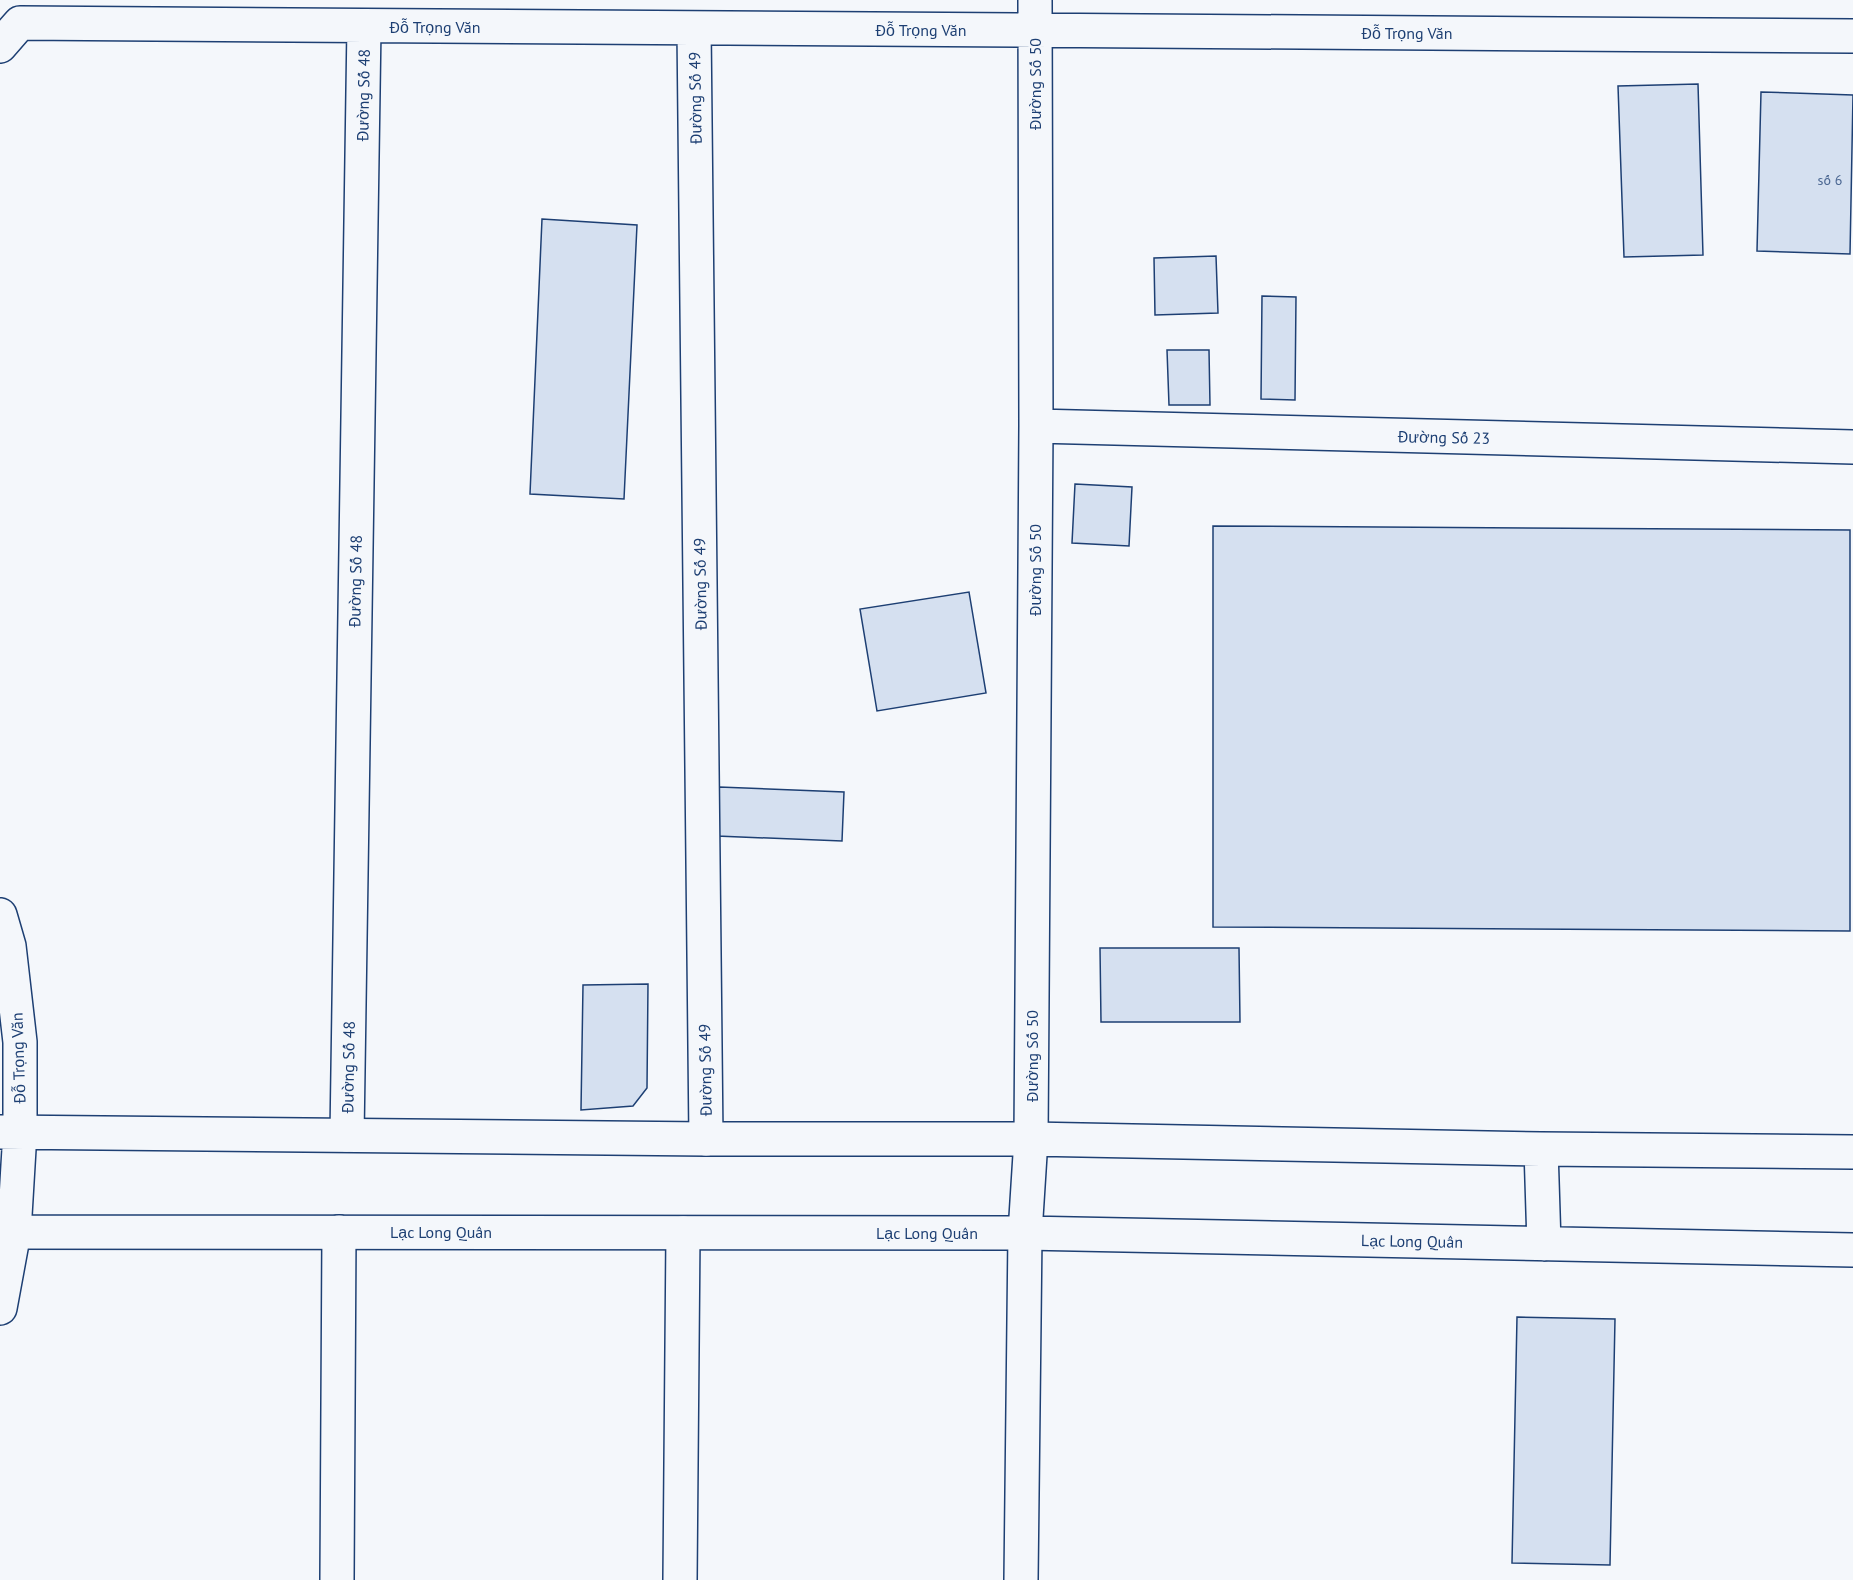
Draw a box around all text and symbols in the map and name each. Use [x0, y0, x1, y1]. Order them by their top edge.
street label: Đỗ Trọng Văn [389, 17, 480, 37]
street label: Đỗ Trọng Văn [875, 20, 966, 40]
street label: Đỗ Trọng Văn [1361, 23, 1452, 43]
street label: Đường Số 50 [1025, 38, 1045, 131]
street label: Đường Số 48 [352, 49, 374, 142]
street label: Đường Số 49 [684, 52, 706, 145]
house number: số 6 [1818, 171, 1842, 189]
street label: Đường Số 23 [1397, 426, 1490, 448]
street label: Đường Số 50 [1025, 524, 1045, 617]
street label: Đường Số 48 [344, 535, 366, 628]
street label: Đường Số 49 [689, 538, 711, 631]
street label: Đường Số 50 [1022, 1010, 1042, 1103]
street label: Đỗ Trọng Văn [6, 1012, 30, 1105]
street label: Đường Số 48 [337, 1021, 359, 1114]
street label: Đường Số 49 [694, 1024, 716, 1117]
street label: Lạc Long Quân [390, 1222, 492, 1242]
street label: Lạc Long Quân [876, 1223, 978, 1243]
street label: Lạc Long Quân [1361, 1230, 1463, 1252]

